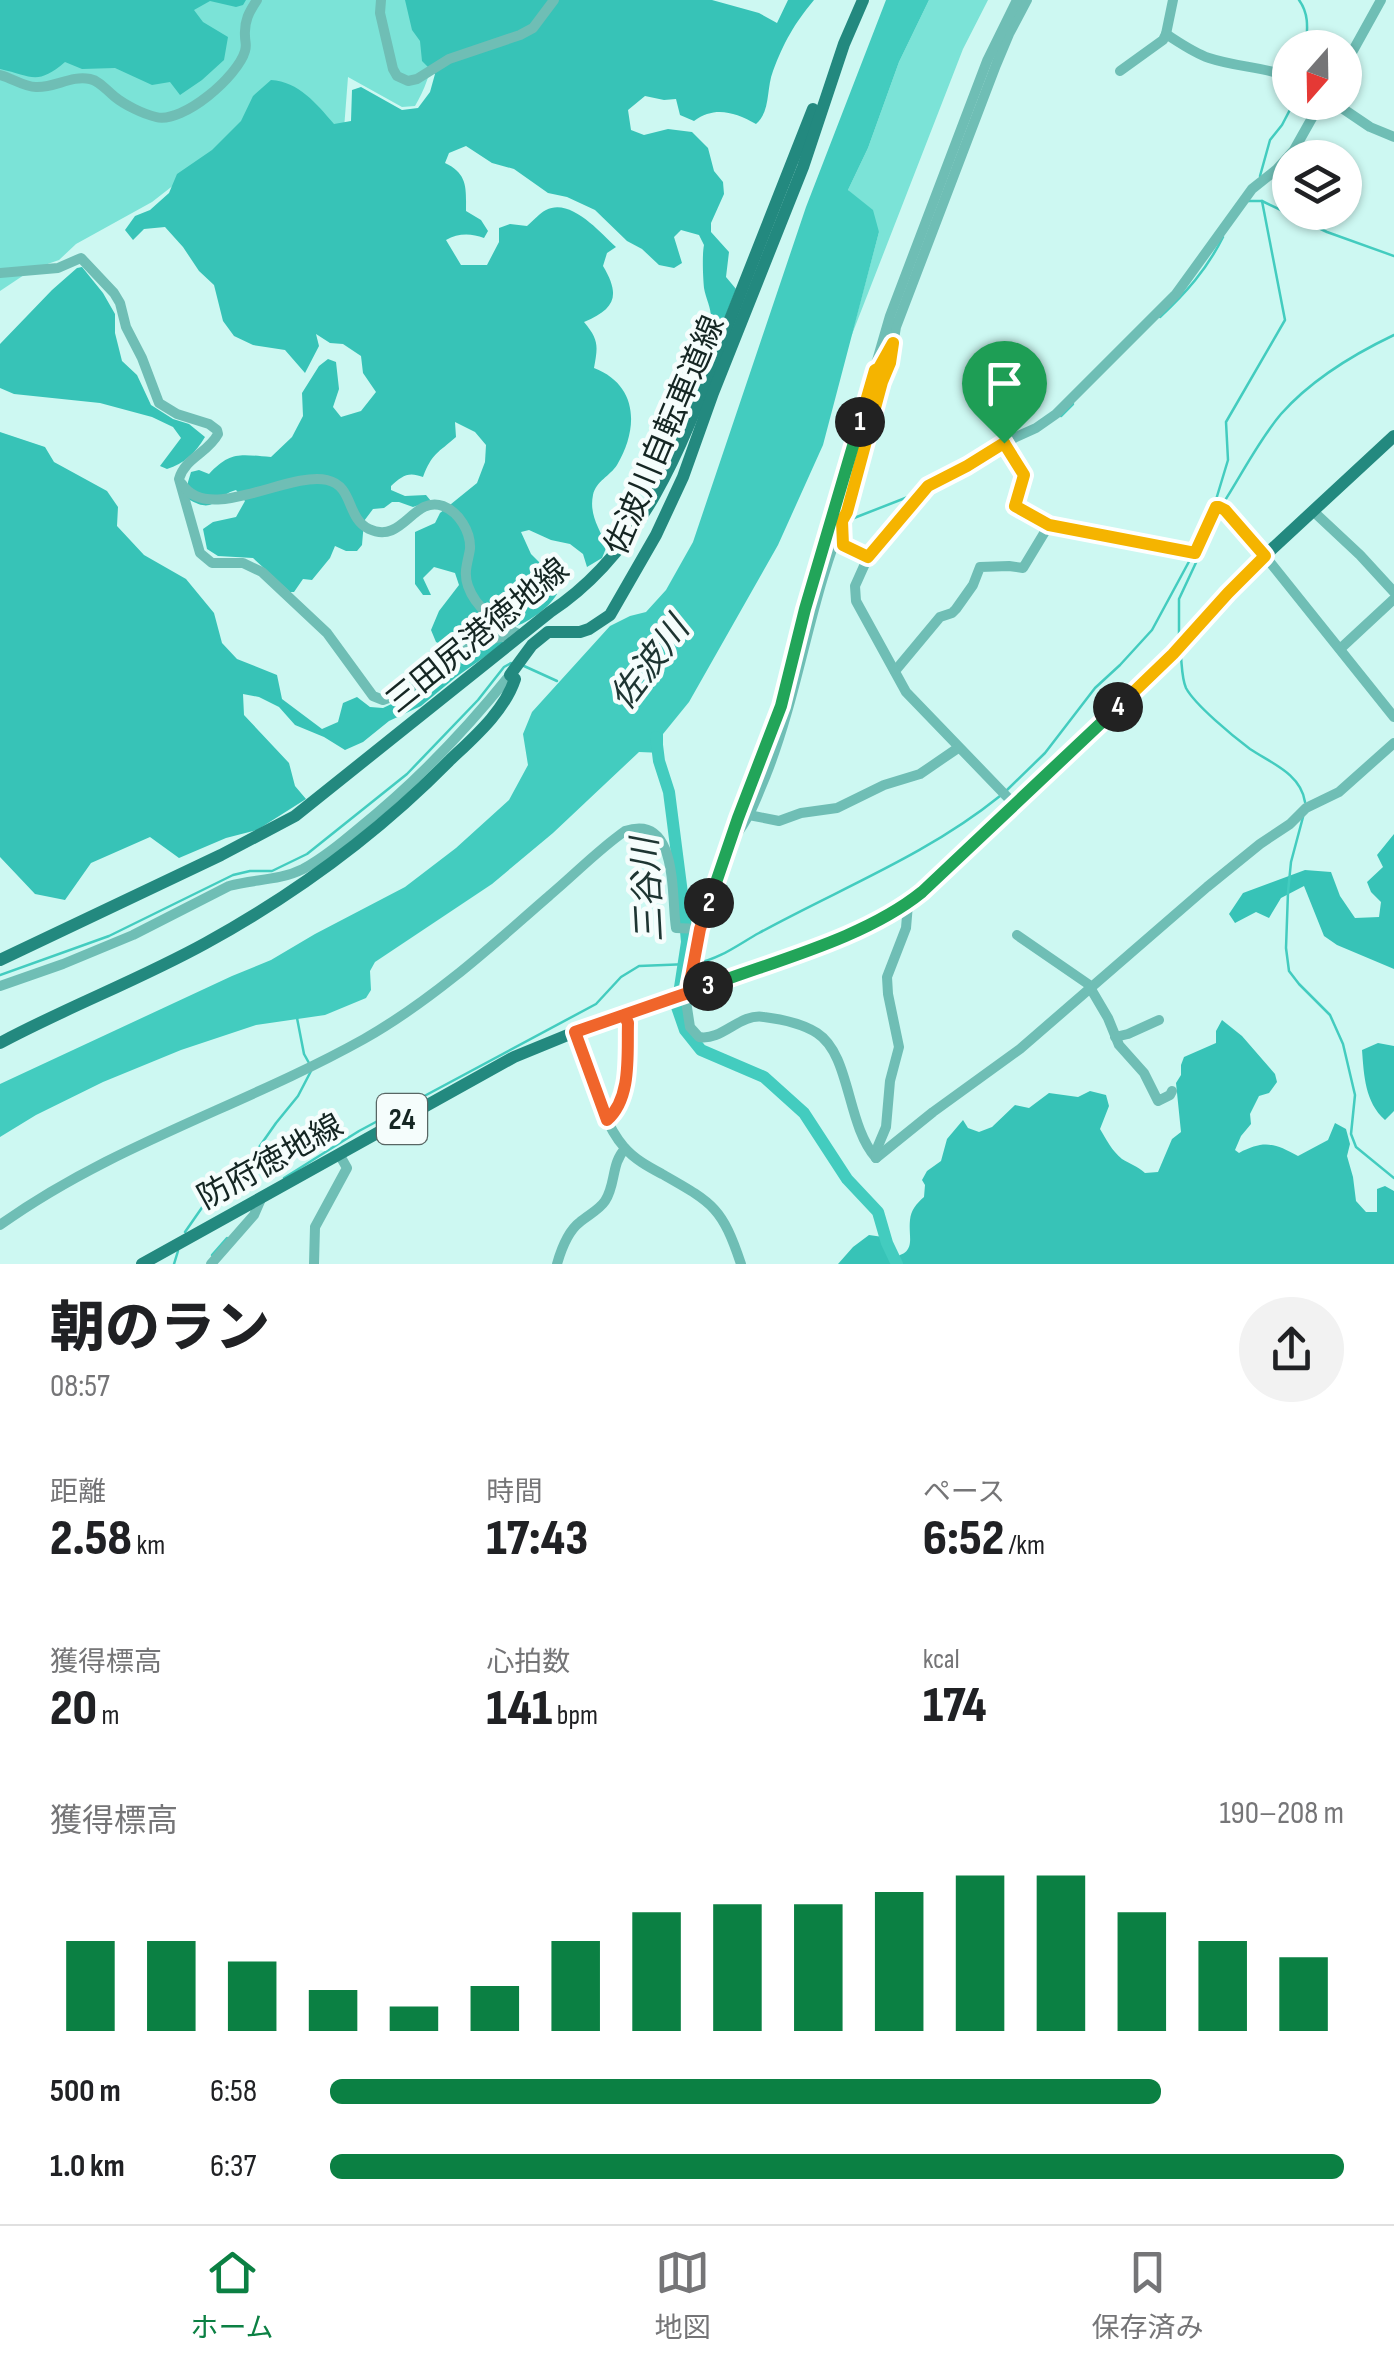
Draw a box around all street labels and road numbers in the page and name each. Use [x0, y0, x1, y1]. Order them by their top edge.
street label: 佐波川自転車道線 [597, 310, 733, 561]
street label: 三田尻港徳地線 [379, 551, 577, 722]
road number: 24 [377, 1094, 427, 1144]
street label: 防府徳地線 [191, 1106, 350, 1218]

